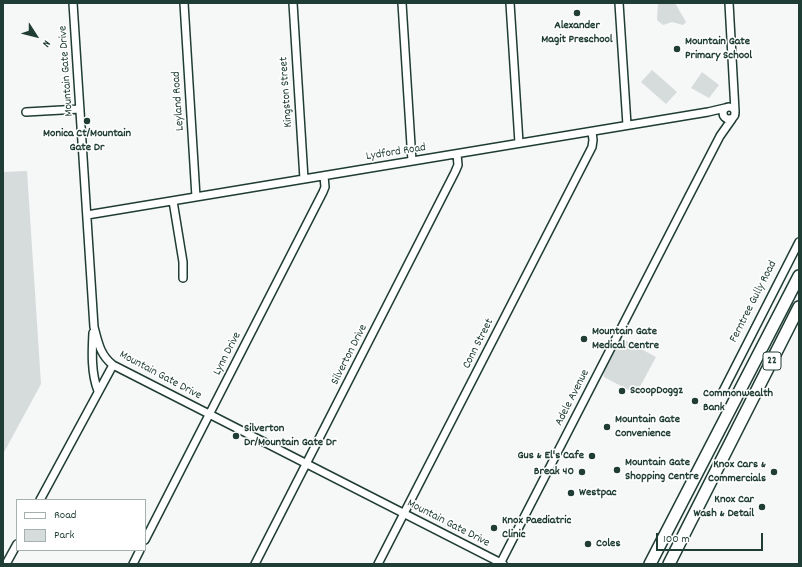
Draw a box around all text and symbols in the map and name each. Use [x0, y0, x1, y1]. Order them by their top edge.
marker: Alexander Magit Preschool [572, 8, 582, 18]
north arrow [16, 16, 56, 56]
place label: Alexander Magit Preschool [541, 19, 613, 47]
street label: Mountain Gate Drive [57, 25, 77, 117]
place label: Mountain Gate Primary School [685, 35, 752, 63]
text: N [38, 36, 54, 50]
marker: Mountain Gate Primary School [672, 44, 682, 54]
street label: Kingston Street [277, 56, 297, 128]
street label: Leyland Road [170, 71, 188, 131]
marker: Monica Ct/Mountain Gate Dr [82, 116, 92, 126]
place label: Monica Ct/Mountain Gate Dr [43, 127, 131, 155]
street label: Lydford Road [365, 141, 427, 165]
street label: Ferntree Gully Road [727, 259, 781, 345]
street label: Conn Street [460, 317, 498, 371]
street label: Silverton Drive [329, 322, 371, 388]
place label: Mountain Gate Medical Centre [592, 325, 659, 353]
street label: Lynn Drive [211, 330, 245, 378]
marker: Mountain Gate Medical Centre [579, 334, 589, 344]
street label: Mountain Gate Drive [116, 348, 204, 404]
road number: 22 [763, 352, 781, 370]
street label: Adele Avenue [553, 367, 593, 429]
place label: ScoopDoggz [630, 384, 683, 398]
marker: ScoopDoggz [617, 386, 627, 396]
place label: Commonwealth Bank [703, 387, 773, 415]
marker: Commonwealth Bank [690, 396, 700, 406]
place label: Mountain Gate Convenience [615, 413, 680, 441]
place label: Silverton Dr/Mountain Gate Dr [244, 422, 336, 450]
marker: Mountain Gate Convenience [602, 422, 612, 432]
marker: Silverton Dr/Mountain Gate Dr [231, 431, 241, 441]
place label: Gus & El's Cafe [517, 449, 584, 463]
marker: Gus & El's Cafe [587, 451, 597, 461]
place label: Mountain Gate Shopping Centre [625, 456, 699, 484]
place label: Knox Cars & Commercials [708, 458, 766, 486]
place label: Break 40 [534, 465, 574, 479]
marker: Mountain Gate Shopping Centre [612, 465, 622, 475]
marker: Break 40 [577, 467, 587, 477]
marker: Knox Cars & Commercials [769, 467, 779, 477]
place label: Westpac [579, 486, 617, 500]
marker: Westpac [566, 488, 576, 498]
place label: Knox Car Wash & Detail [694, 493, 754, 521]
street label: Mountain Gate Drive [404, 497, 492, 551]
legend [16, 499, 146, 551]
marker: Knox Car Wash & Detail [757, 502, 767, 512]
text: Road [54, 507, 76, 524]
place label: Knox Paediatric Clinic [502, 514, 571, 542]
marker: Knox Paediatric Clinic [489, 523, 499, 533]
scale bar [658, 525, 765, 551]
text: Park [54, 527, 74, 544]
text: 100 m [663, 531, 690, 548]
place label: Coles [596, 537, 620, 551]
marker: Coles [583, 539, 593, 549]

